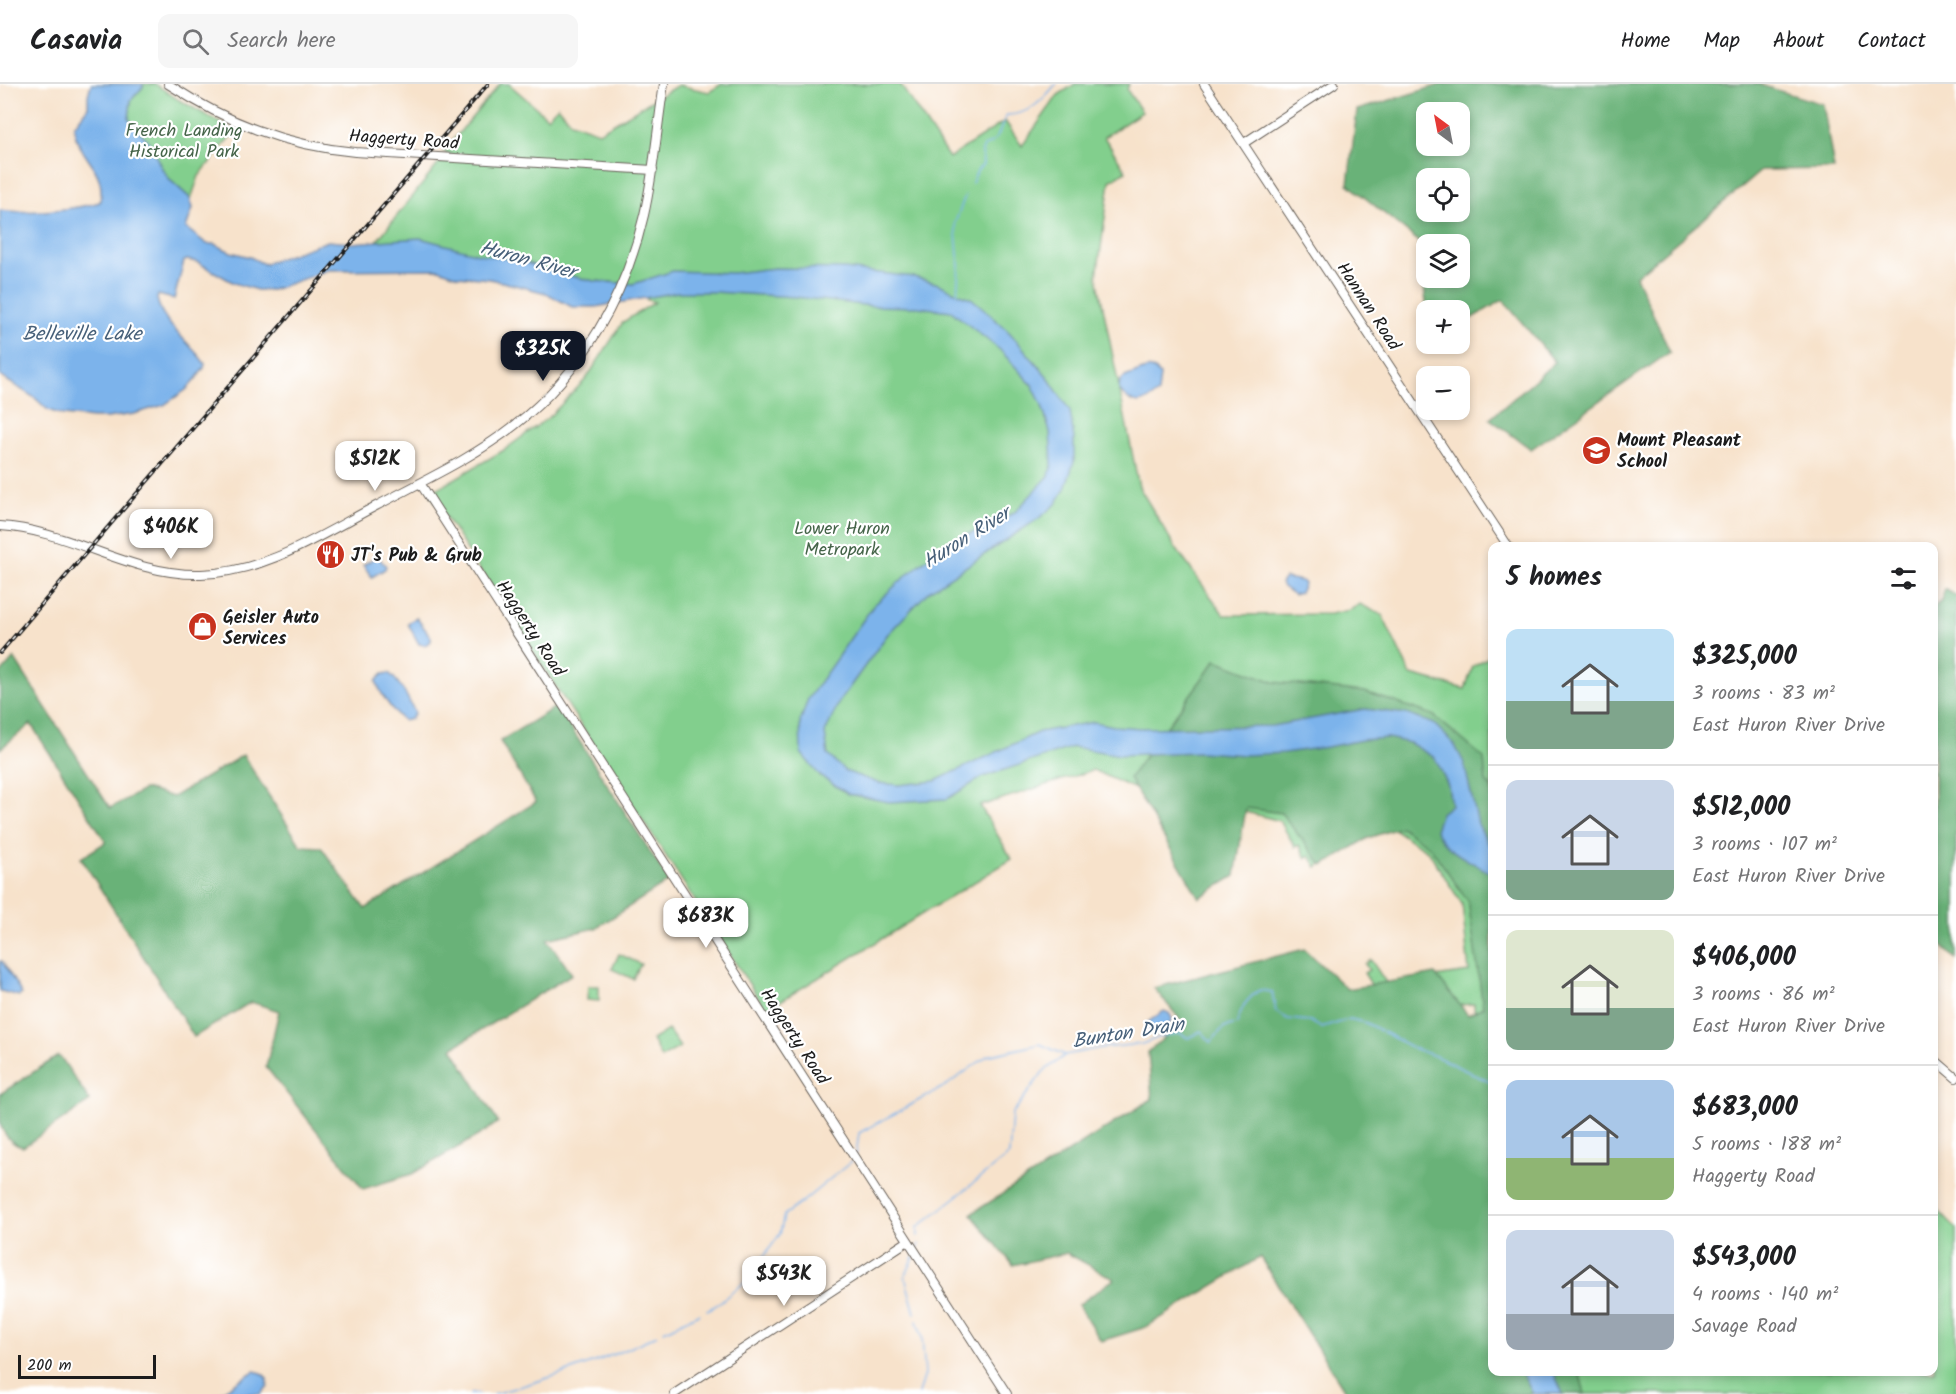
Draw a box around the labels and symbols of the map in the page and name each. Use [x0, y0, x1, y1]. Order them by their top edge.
north arrow [1416, 102, 1470, 156]
park label: French Landing Historical Park [125, 117, 243, 167]
street label: Haggerty Road [348, 122, 461, 159]
water label: Huron River [476, 233, 583, 290]
street label: Hannan Road [1328, 257, 1408, 358]
water label: Belleville Lake [22, 319, 144, 351]
pin: $325K [501, 331, 585, 382]
place label: Mount Pleasant School [1617, 427, 1742, 477]
school or university icon: Mount Pleasant School [1580, 434, 1612, 466]
pin: $512K [333, 441, 417, 492]
water label: Huron River [917, 497, 1021, 578]
pin: $406K [129, 509, 213, 560]
park label: Lower Huron Metropark [794, 515, 890, 565]
restaurant icon: JT's Pub & Grub [314, 539, 346, 571]
place label: JT's Pub & Grub [351, 542, 482, 571]
street label: Haggerty Road [488, 575, 573, 684]
place label: Geisler Auto Services [223, 604, 319, 654]
shop icon: Geisler Auto Services [186, 611, 218, 643]
pin: $683K [664, 898, 748, 949]
street label: Haggerty Road [752, 983, 837, 1092]
water label: Bunton Drain [1070, 1009, 1188, 1059]
pin: $543K [742, 1256, 826, 1307]
scale bar [18, 1352, 156, 1380]

